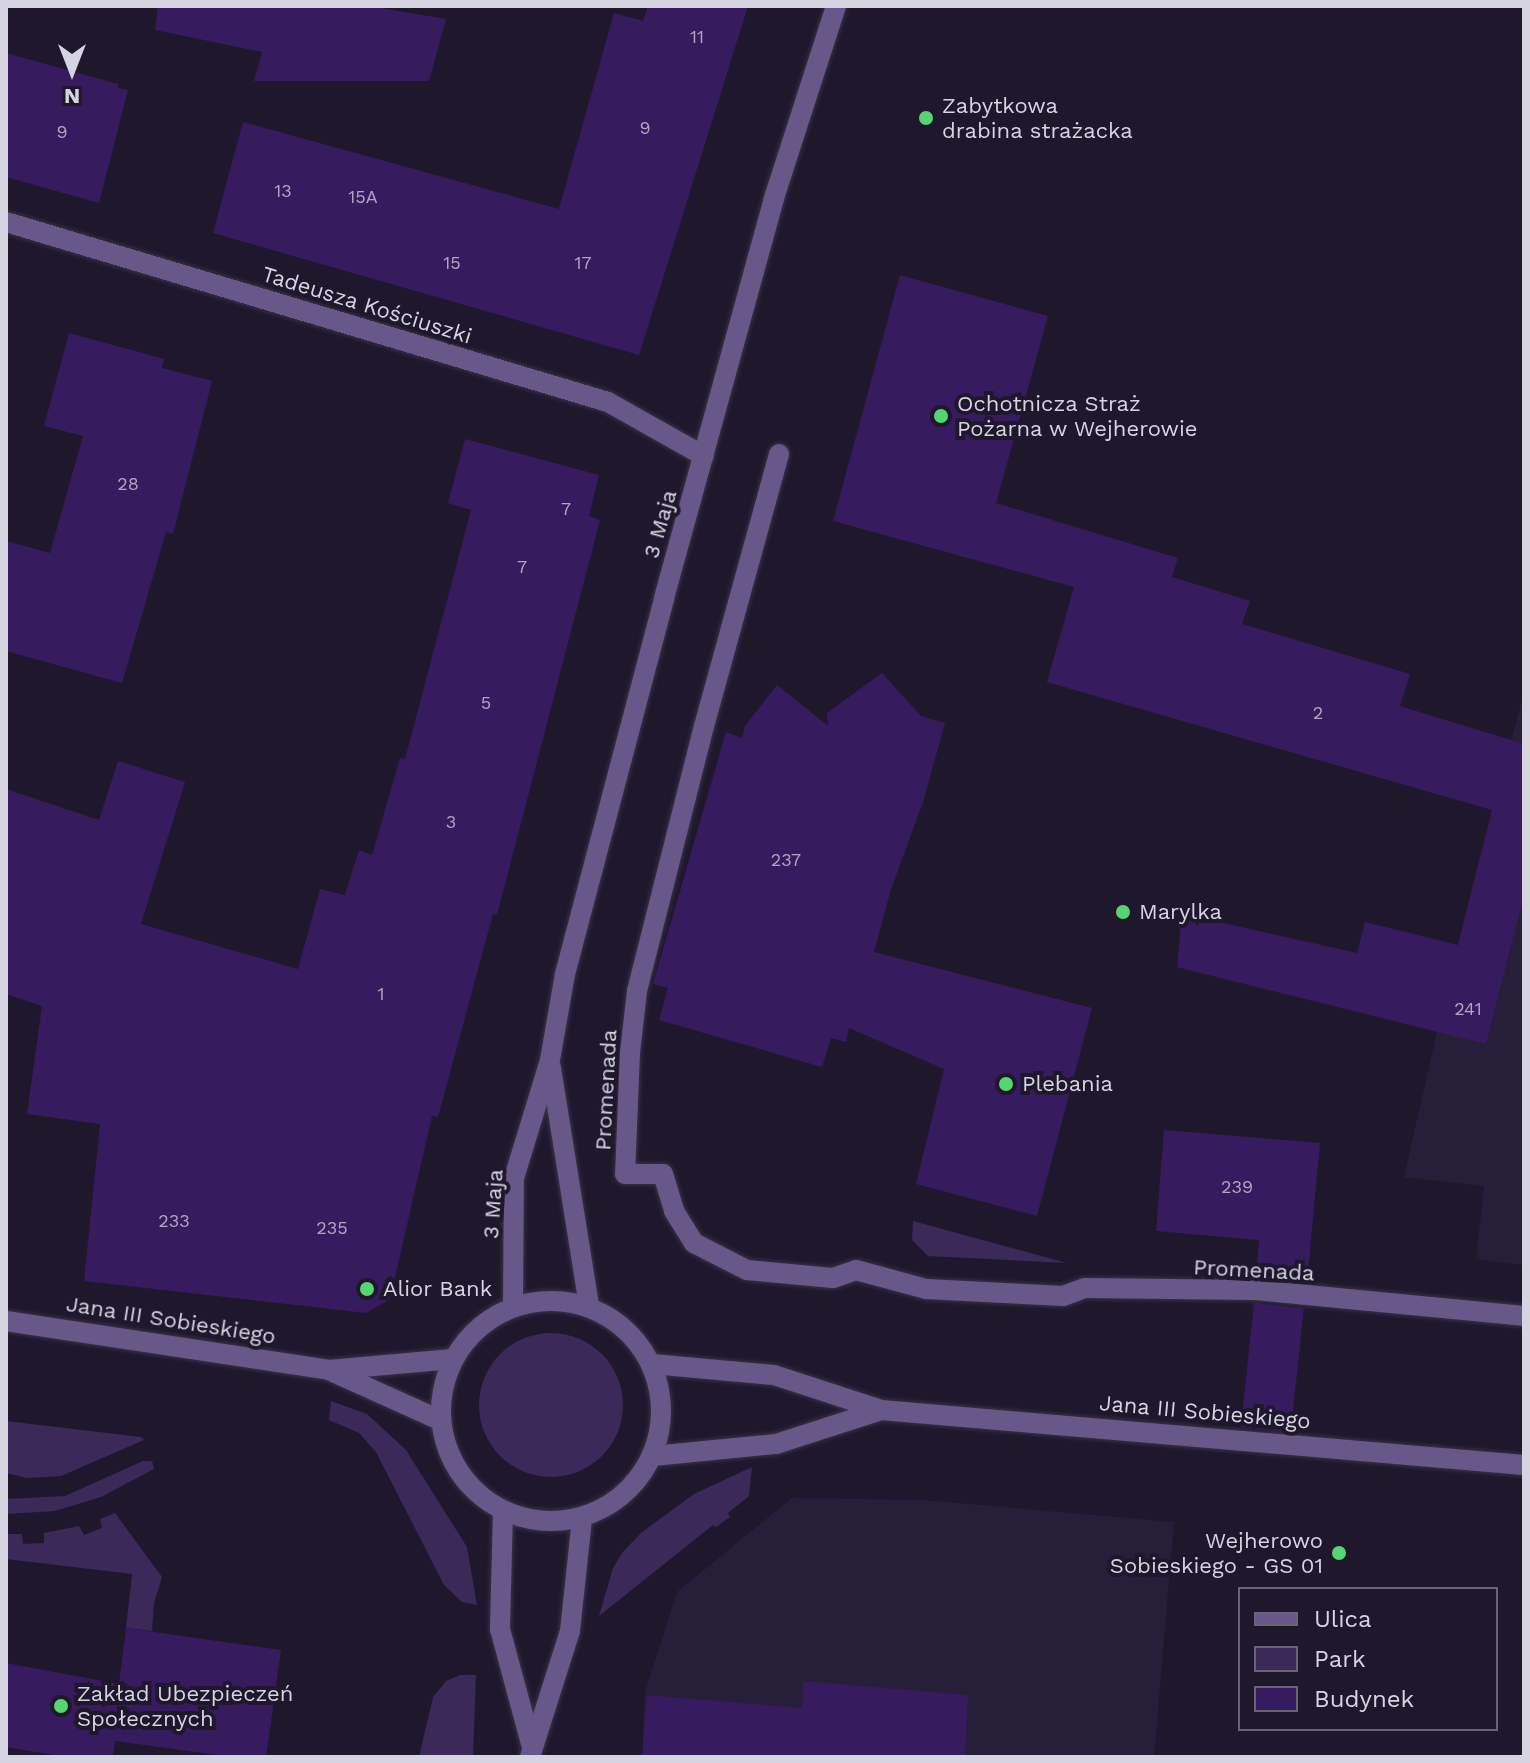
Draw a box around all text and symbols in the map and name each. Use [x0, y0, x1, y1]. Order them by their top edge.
house number: 11 [690, 26, 704, 48]
north arrow [32, 32, 112, 112]
text: N [64, 84, 80, 109]
place label: Zabytkowa drabina strażacka [942, 92, 1133, 144]
marker: Zabytkowa drabina strażacka [917, 109, 935, 127]
house number: 9 [639, 117, 651, 139]
house number: 9 [56, 121, 68, 143]
house number: 13 [274, 180, 292, 202]
house number: 15A [348, 186, 378, 208]
house number: 15 [443, 252, 461, 274]
house number: 17 [574, 252, 592, 274]
street label: Tadeusza Kościuszki [259, 260, 475, 350]
place label: Ochotnicza Straż Pożarna w Wejherowie [957, 390, 1200, 442]
marker: Ochotnicza Straż Pożarna w Wejherowie [932, 407, 950, 425]
house number: 28 [117, 473, 139, 495]
street label: 3 Maja [638, 487, 682, 561]
house number: 7 [561, 498, 571, 520]
house number: 7 [517, 556, 527, 578]
house number: 5 [481, 692, 491, 714]
house number: 2 [1313, 702, 1323, 724]
house number: 3 [446, 811, 456, 833]
house number: 237 [771, 849, 801, 871]
place label: Marylka [1139, 899, 1222, 925]
marker: Marylka [1114, 903, 1132, 921]
house number: 1 [377, 983, 385, 1005]
house number: 241 [1454, 998, 1482, 1020]
street label: Promenada [590, 1029, 622, 1151]
place label: Plebania [1022, 1071, 1113, 1097]
marker: Plebania [997, 1075, 1015, 1093]
street label: 3 Maja [477, 1168, 509, 1240]
house number: 239 [1221, 1176, 1253, 1198]
house number: 233 [158, 1210, 190, 1232]
house number: 235 [316, 1217, 348, 1239]
street label: Promenada [1193, 1254, 1315, 1286]
place label: Alior Bank [383, 1276, 493, 1302]
marker: Alior Bank [358, 1280, 376, 1298]
street label: Jana III Sobieskiego [64, 1290, 278, 1350]
street label: Jana III Sobieskiego [1098, 1390, 1312, 1434]
place label: Wejherowo Sobieskiego - GS 01 [1110, 1527, 1323, 1578]
marker: Wejherowo Sobieskiego - GS 01 [1330, 1544, 1348, 1562]
legend [1238, 1587, 1498, 1731]
text: Ulica [1314, 1605, 1372, 1633]
text: Park [1314, 1645, 1366, 1673]
place label: Zakład Ubezpieczeń Społecznych [77, 1680, 293, 1732]
text: Budynek [1314, 1685, 1414, 1713]
marker: Zakład Ubezpieczeń Społecznych [52, 1697, 70, 1715]

